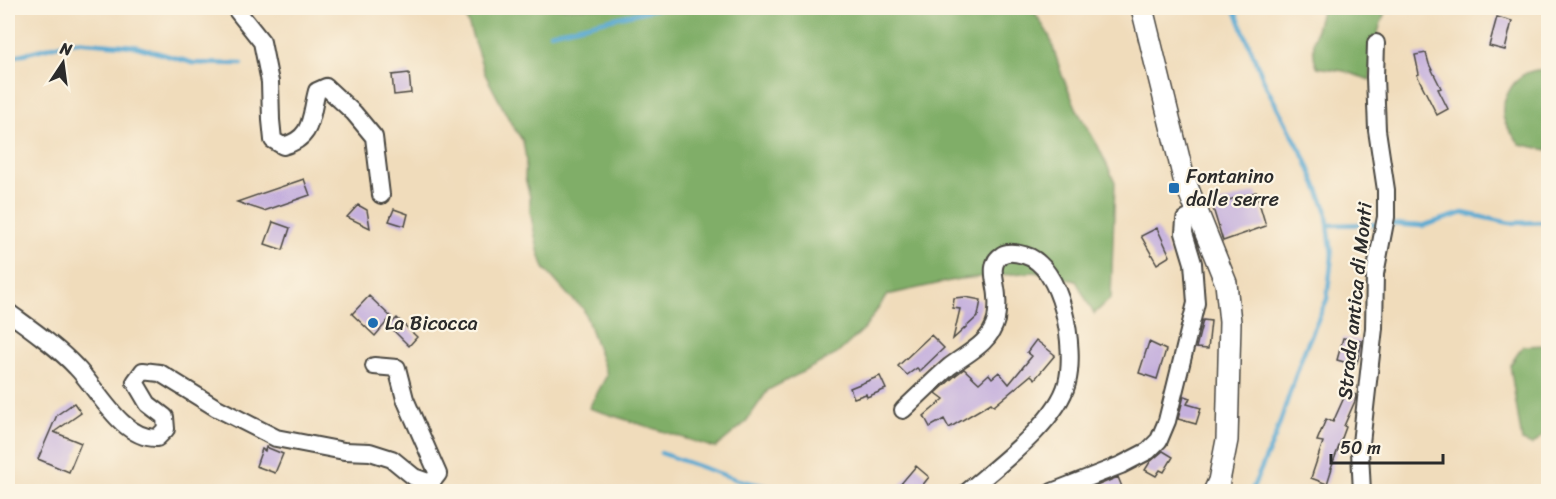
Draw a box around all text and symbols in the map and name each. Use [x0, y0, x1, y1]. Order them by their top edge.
north arrow [33, 33, 93, 93]
text: N [57, 33, 76, 64]
place label: Fontanino dalle serre [1186, 159, 1279, 217]
marker: Fontanino dalle serre [1167, 181, 1181, 195]
street label: Strada antica di Monti [1327, 199, 1383, 401]
place label: La Bicocca [385, 306, 478, 341]
marker: La Bicocca [366, 316, 380, 330]
scale bar [1331, 427, 1444, 465]
text: 50 m [1340, 432, 1381, 464]

